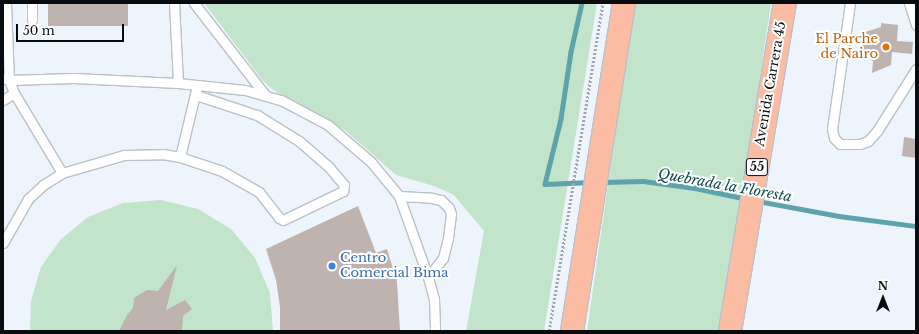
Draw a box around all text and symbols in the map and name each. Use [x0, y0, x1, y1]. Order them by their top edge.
scale bar [18, 16, 126, 42]
street label: Avenida Carrera 45 [752, 20, 790, 148]
text: 50 m [23, 23, 55, 38]
place label: El Parche de Nairo [815, 32, 878, 63]
marker: El Parche de Nairo [881, 42, 891, 52]
road number: 55 [745, 157, 769, 177]
water label: Quebrada la Floresta [656, 165, 794, 205]
place label: Centro Comercial Bima [340, 251, 448, 282]
marker: Centro Comercial Bima [327, 261, 337, 271]
north arrow [863, 278, 903, 318]
text: N [878, 279, 888, 293]

